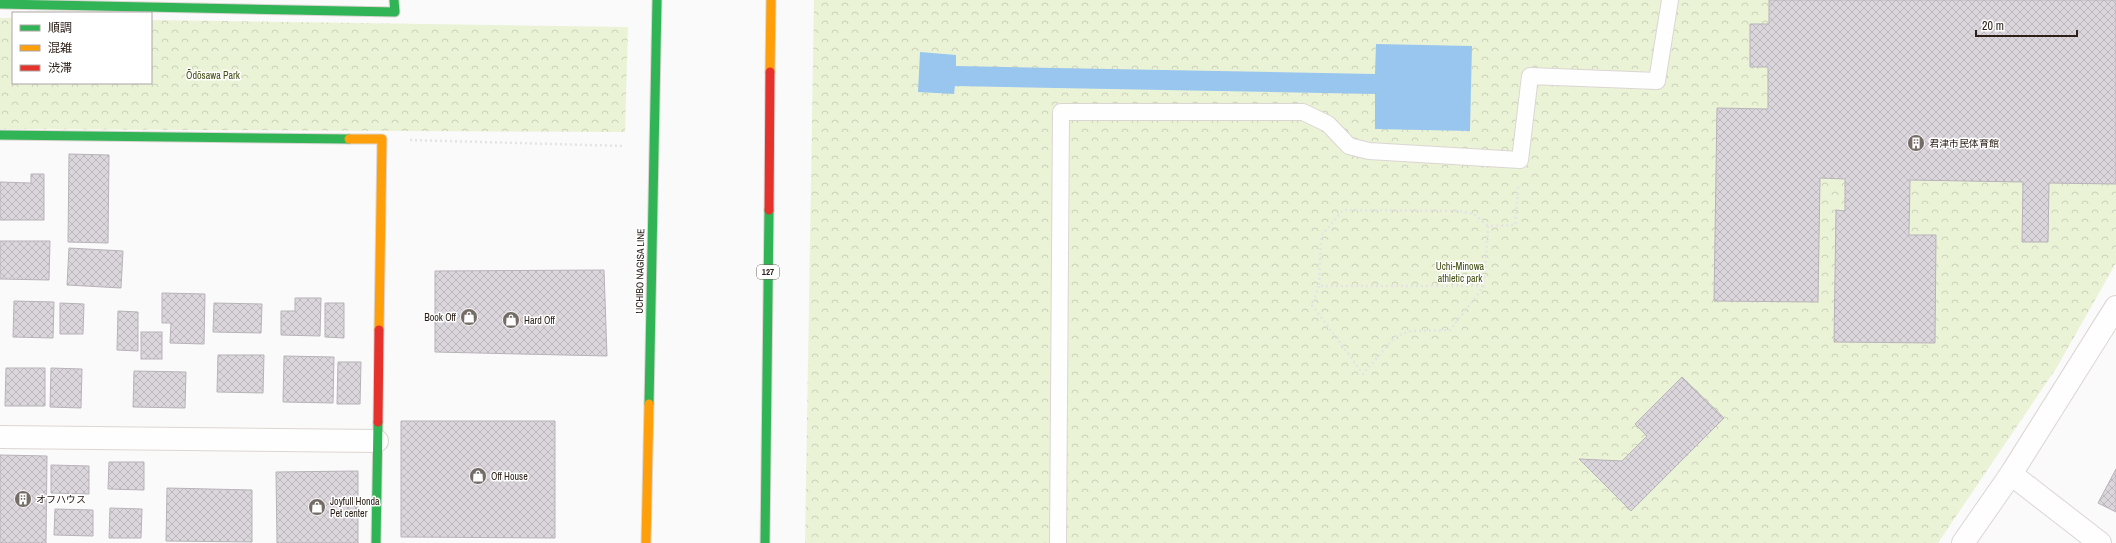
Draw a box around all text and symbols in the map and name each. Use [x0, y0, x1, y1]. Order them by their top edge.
legend [12, 12, 152, 84]
scale bar [1976, 12, 2077, 38]
text: 20 m [1982, 18, 2004, 34]
text: 順調 [48, 20, 72, 36]
text: 混雑 [48, 40, 72, 56]
text: 渋滞 [48, 60, 72, 76]
park label: Ōdōsawa Park [186, 69, 241, 82]
building icon: 君津市民体育館 [1906, 133, 1926, 153]
place label: 君津市民体育館 [1929, 137, 1999, 150]
street label: UCHIBO NAGISA LINE [633, 228, 647, 314]
park label: Uchi-Minowa athletic park [1436, 260, 1485, 285]
road number: 127 [757, 265, 779, 279]
shop icon: Book Off [459, 307, 479, 327]
shop icon: Hard Off [501, 310, 521, 330]
place label: Book Off [424, 311, 457, 324]
place label: Hard Off [524, 314, 555, 327]
shop icon: Off House [468, 466, 488, 486]
place label: Off House [491, 470, 528, 483]
building icon: オフハウス [13, 489, 33, 509]
place label: オフハウス [36, 493, 86, 506]
place label: Joyfull Honda Pet center [330, 495, 380, 520]
shop icon: Joyfull Honda Pet center [307, 497, 327, 517]

